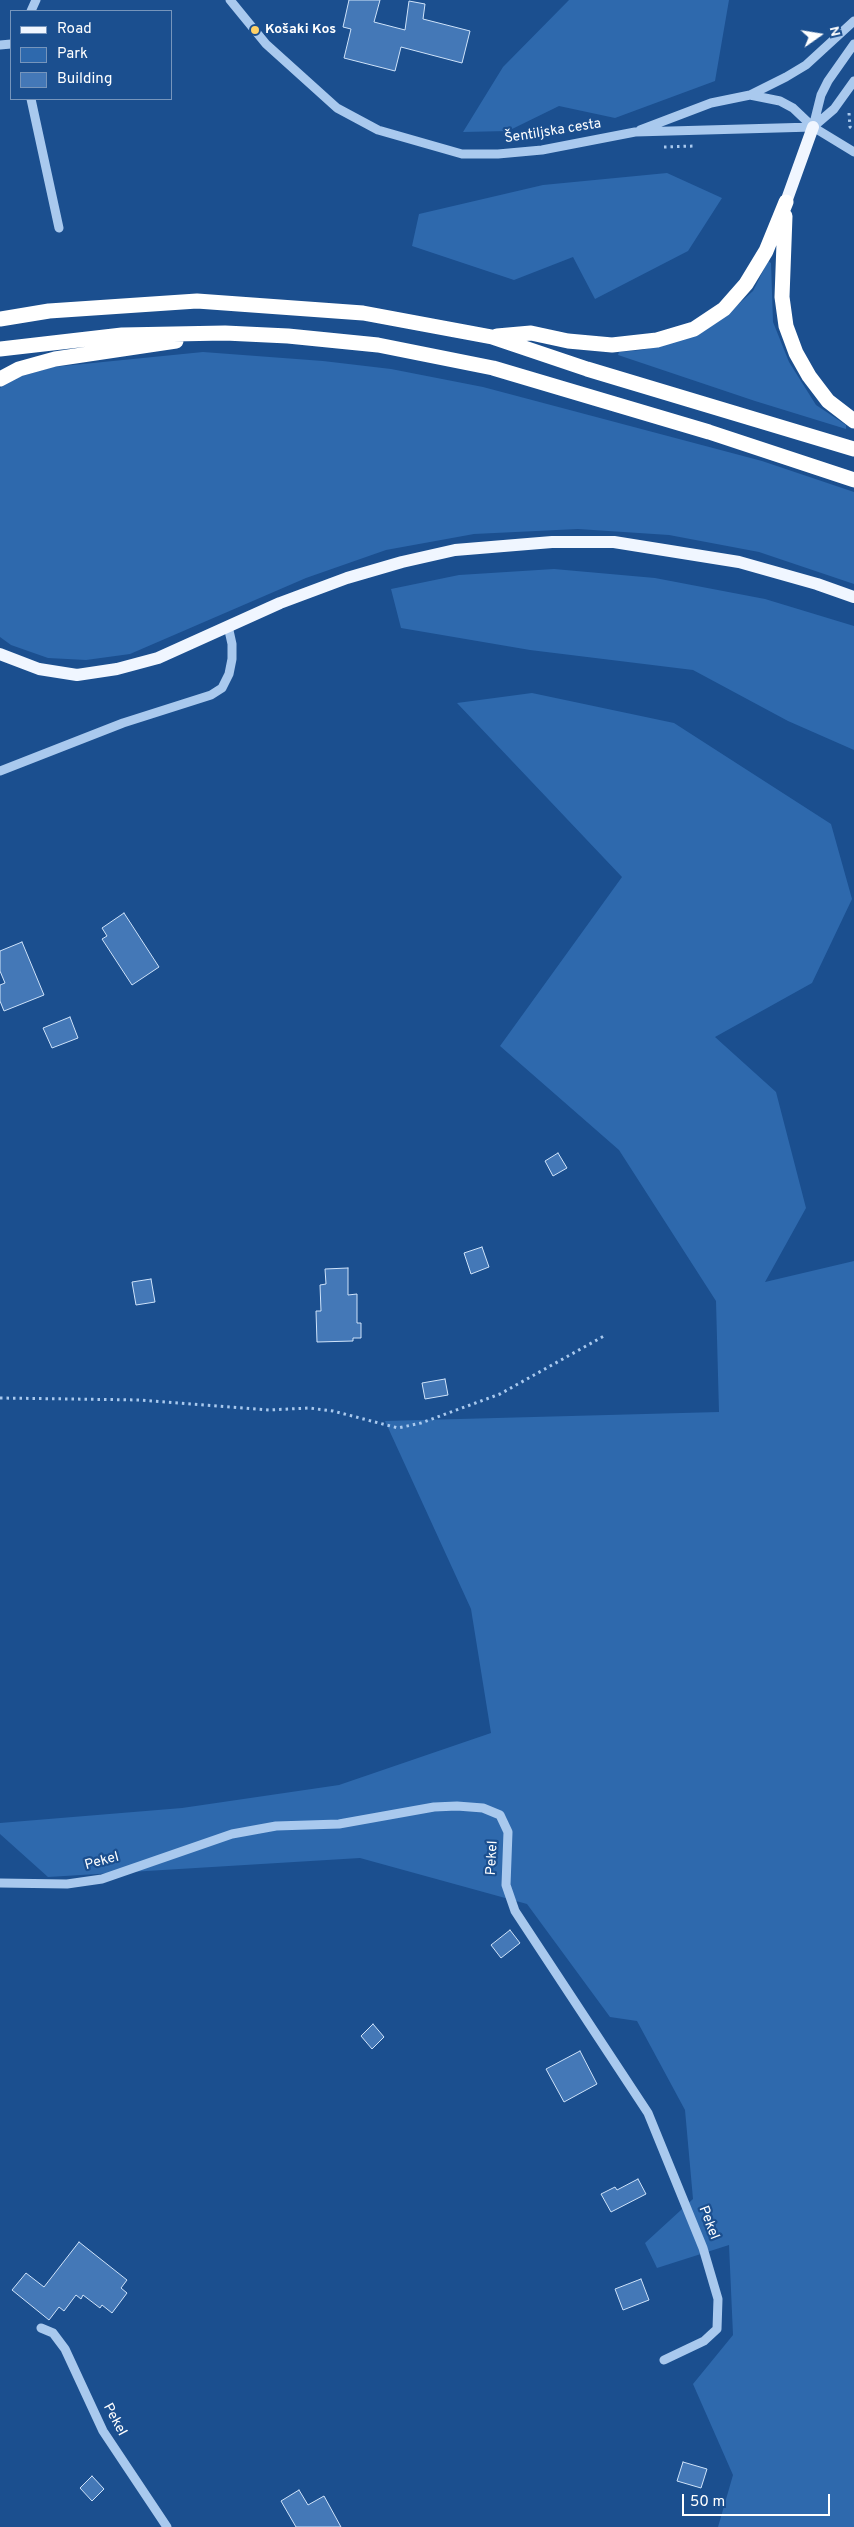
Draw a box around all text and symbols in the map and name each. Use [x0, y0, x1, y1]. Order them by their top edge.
legend [10, 10, 172, 100]
north arrow [794, 10, 844, 60]
text: Road [57, 20, 92, 39]
place label: Košaki Kos [265, 22, 336, 38]
marker: Košaki Kos [249, 24, 261, 36]
text: N [825, 25, 844, 38]
text: Park [57, 45, 88, 64]
text: Building [57, 70, 112, 89]
street label: Šentiljska cesta [504, 116, 602, 148]
street label: Pekel [484, 1840, 502, 1876]
street label: Pekel [83, 1849, 121, 1875]
street label: Pekel [694, 2204, 722, 2242]
street label: Pekel [98, 2401, 130, 2439]
scale bar [684, 2484, 832, 2516]
text: 50 m [690, 2493, 725, 2512]

